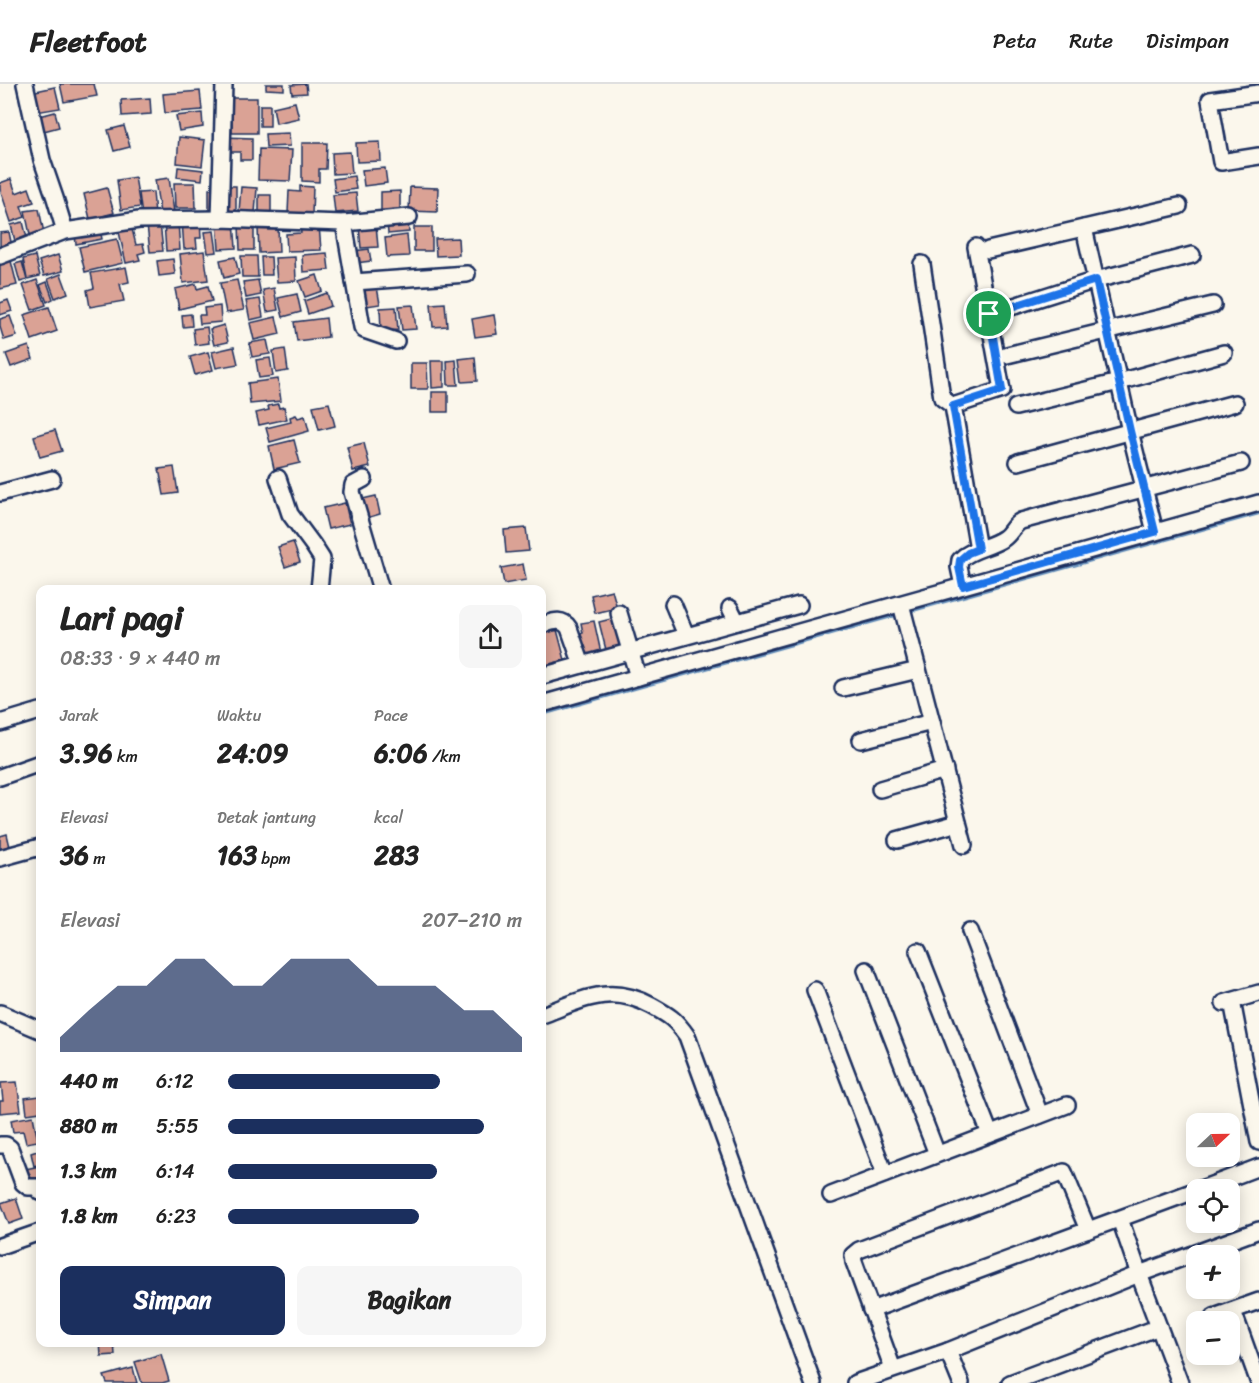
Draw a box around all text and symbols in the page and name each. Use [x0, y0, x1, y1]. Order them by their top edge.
text: Fleetfoot [30, 17, 147, 66]
text: Peta [993, 22, 1036, 60]
text: Rute [1069, 22, 1113, 60]
text: Disimpan [1146, 22, 1229, 60]
pin [963, 288, 1014, 339]
icon: arrive [972, 297, 1005, 330]
text: Lari pagi [60, 589, 183, 647]
button: share [459, 605, 522, 668]
text: 08:33 · 9 × 440 m [60, 641, 220, 676]
text: Jarak [60, 701, 99, 730]
text: Waktu [217, 701, 261, 730]
text: Pace [374, 701, 408, 730]
text: 3.96 [60, 730, 113, 776]
text: 24:09 [217, 730, 289, 776]
text: 6:06 [374, 730, 428, 776]
text: km [113, 742, 138, 771]
text: /km [428, 742, 461, 771]
text: Elevasi [60, 803, 108, 832]
text: Detak jantung [217, 803, 316, 832]
text: kcal [374, 803, 403, 832]
text: 36 [60, 832, 89, 878]
text: 163 [217, 832, 257, 878]
text: 283 [374, 832, 419, 878]
text: m [89, 844, 106, 873]
text: bpm [257, 844, 291, 873]
text: Elevasi [60, 903, 120, 938]
text: 207–210 m [422, 903, 522, 938]
text: 440 m [60, 1064, 118, 1099]
text: 6:12 [156, 1064, 194, 1099]
text: 880 m [60, 1109, 117, 1144]
text: 5:55 [156, 1109, 199, 1144]
north arrow [1186, 1113, 1240, 1167]
map controls [1186, 1113, 1240, 1365]
text: 1.3 km [60, 1154, 117, 1189]
text: 6:14 [156, 1154, 194, 1189]
button: locate [1186, 1179, 1240, 1233]
text: 1.8 km [60, 1199, 118, 1234]
text: 6:23 [156, 1199, 196, 1234]
button: + [1186, 1245, 1240, 1299]
button: Simpan [60, 1266, 285, 1335]
button: Bagikan [297, 1266, 522, 1335]
button: − [1186, 1311, 1240, 1365]

